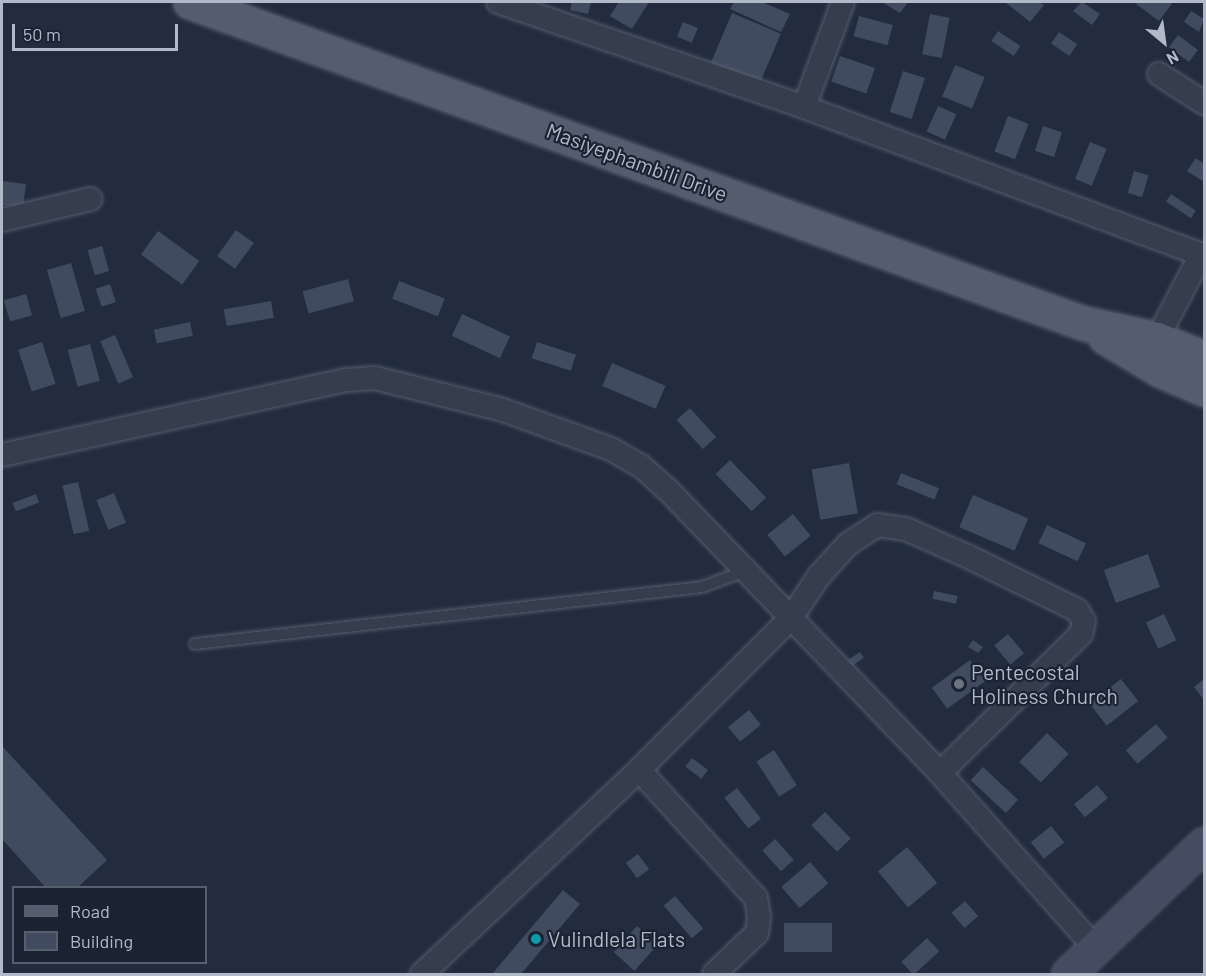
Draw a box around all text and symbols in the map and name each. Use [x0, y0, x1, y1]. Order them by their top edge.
scale bar [15, 12, 182, 50]
north arrow [1134, 12, 1194, 72]
text: 50 m [23, 23, 61, 45]
text: N [1164, 47, 1182, 69]
street label: Masiyephambili Drive [543, 118, 731, 206]
place label: Pentecostal Holiness Church [971, 659, 1118, 709]
marker: Pentecostal Holiness Church [952, 677, 966, 691]
legend [12, 886, 207, 964]
text: Road [70, 900, 110, 922]
place label: Vulindlela Flats [548, 926, 685, 952]
text: Building [70, 930, 133, 952]
marker: Vulindlela Flats [529, 932, 543, 946]

